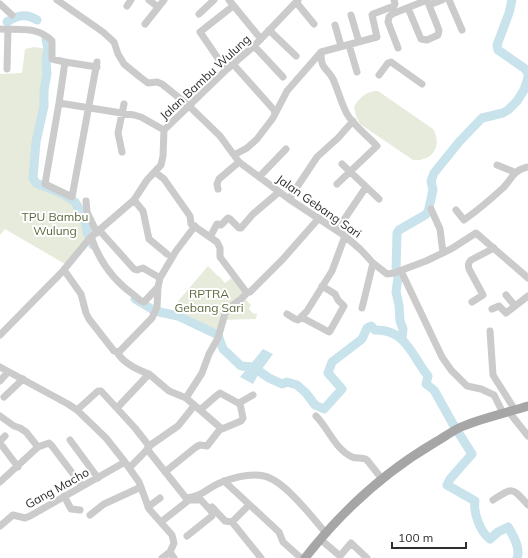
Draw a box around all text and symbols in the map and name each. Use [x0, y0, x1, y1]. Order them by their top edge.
street label: Jalan Bambu Wulung [157, 31, 253, 123]
street label: Jalan Gebang Sari [274, 171, 365, 241]
park label: TPU Bambu Wulung [22, 209, 88, 238]
park label: RPTRA Gebang Sari [175, 286, 244, 315]
street label: Gang Macho [22, 464, 92, 512]
scale bar [392, 524, 466, 550]
text: 100 m [398, 530, 433, 545]

